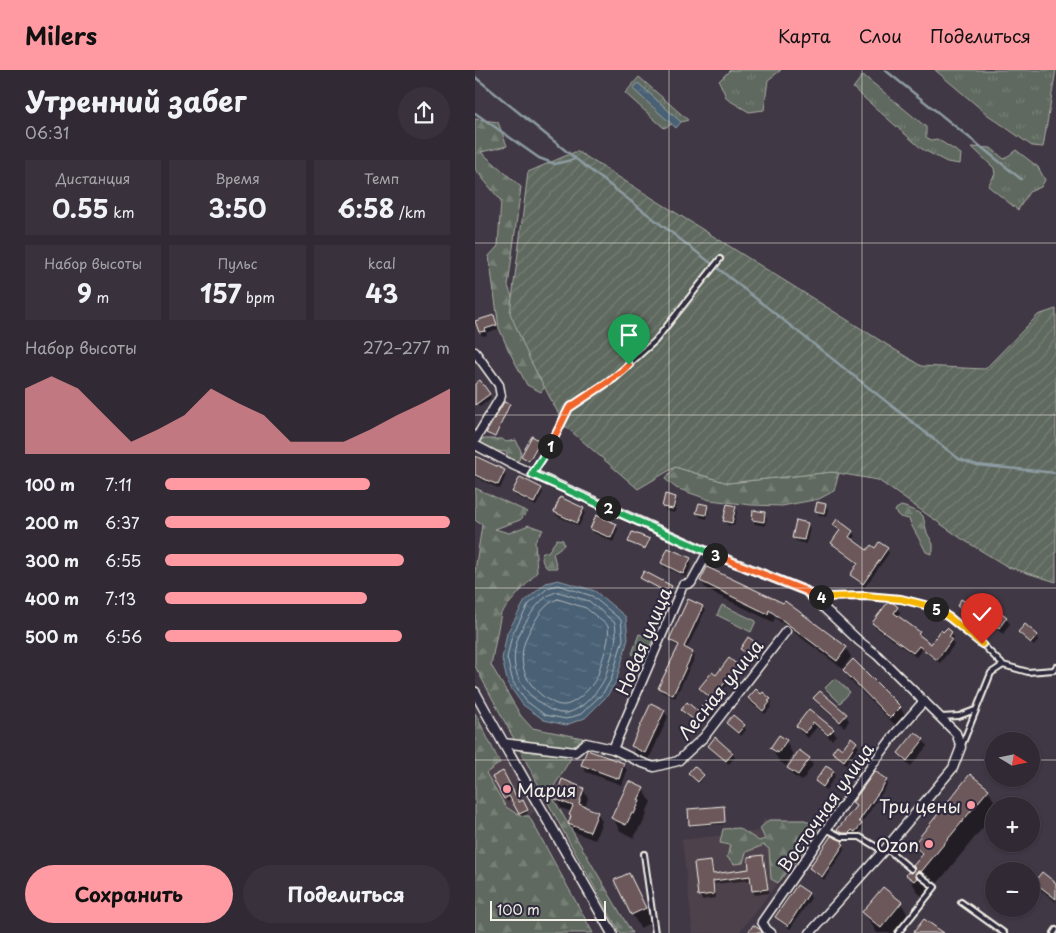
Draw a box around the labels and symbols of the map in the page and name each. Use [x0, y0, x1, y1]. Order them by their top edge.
pin [608, 314, 650, 365]
pin: 1 [537, 434, 563, 458]
pin: 2 [595, 496, 621, 520]
pin: 3 [703, 542, 727, 568]
street label: Новая улица [608, 582, 678, 699]
pin: 4 [809, 584, 833, 610]
pin [961, 593, 1003, 644]
pin: 5 [923, 596, 949, 622]
street label: Лесная улица [671, 632, 769, 745]
north arrow [985, 732, 1040, 788]
street label: Восточная улица [770, 736, 880, 877]
place label: Мария [517, 776, 576, 803]
marker: Мария [501, 783, 513, 795]
place label: Три цены [879, 792, 961, 819]
marker: Три цены [965, 799, 977, 811]
place label: Ozon [876, 831, 919, 858]
marker: Ozon [923, 838, 935, 850]
scale bar [490, 898, 606, 921]

